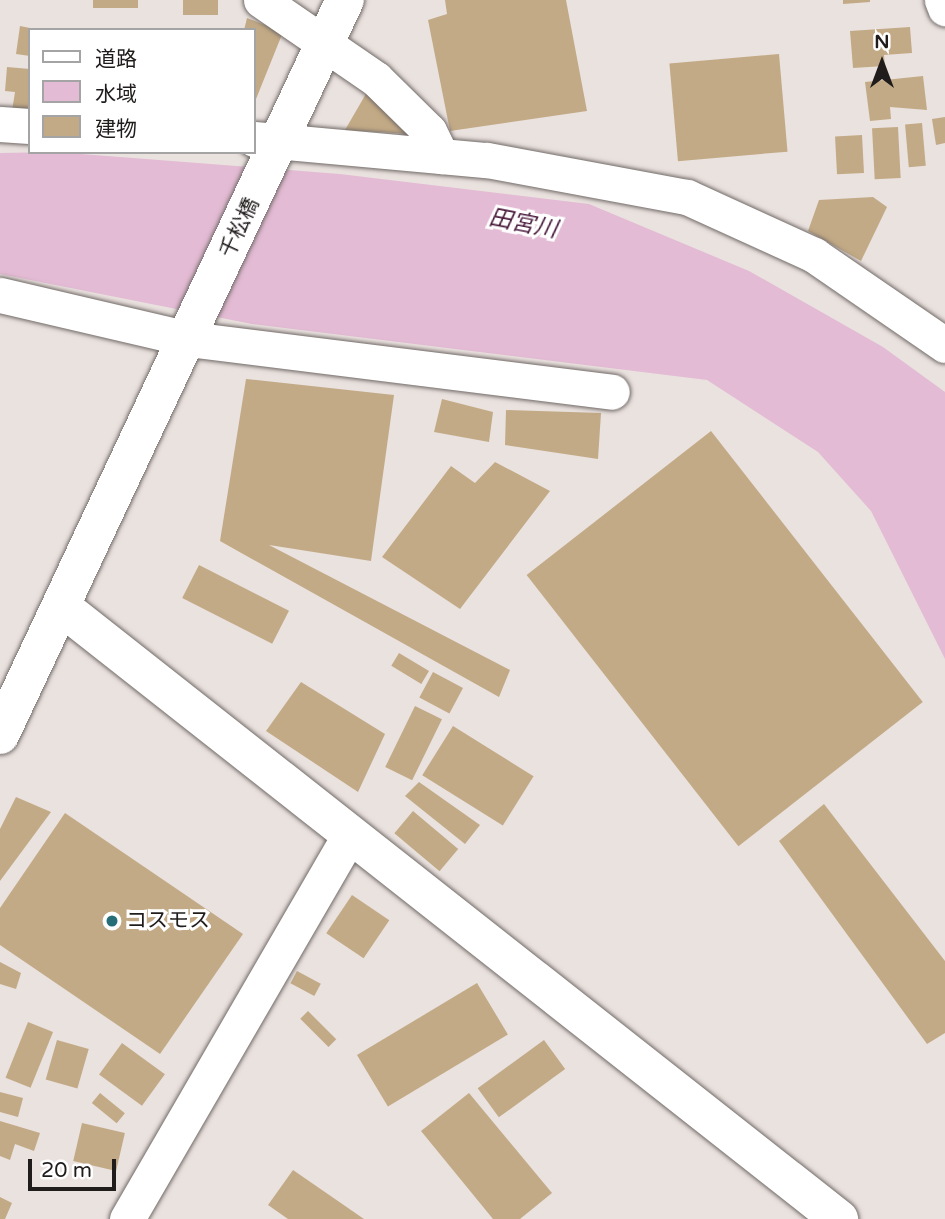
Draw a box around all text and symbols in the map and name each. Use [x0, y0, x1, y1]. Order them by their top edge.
legend [28, 28, 256, 154]
north arrow [847, 28, 917, 98]
text: N [874, 31, 890, 53]
text: 道路 [95, 47, 137, 72]
text: 水域 [95, 82, 137, 107]
text: 建物 [95, 117, 137, 142]
street label: 千松橋 [215, 194, 265, 262]
water label: 田宮川 [487, 204, 559, 244]
place label: コスモス [126, 908, 210, 934]
marker: コスモス [104, 913, 120, 929]
scale bar [32, 1146, 119, 1190]
text: 20 m [41, 1158, 92, 1183]

